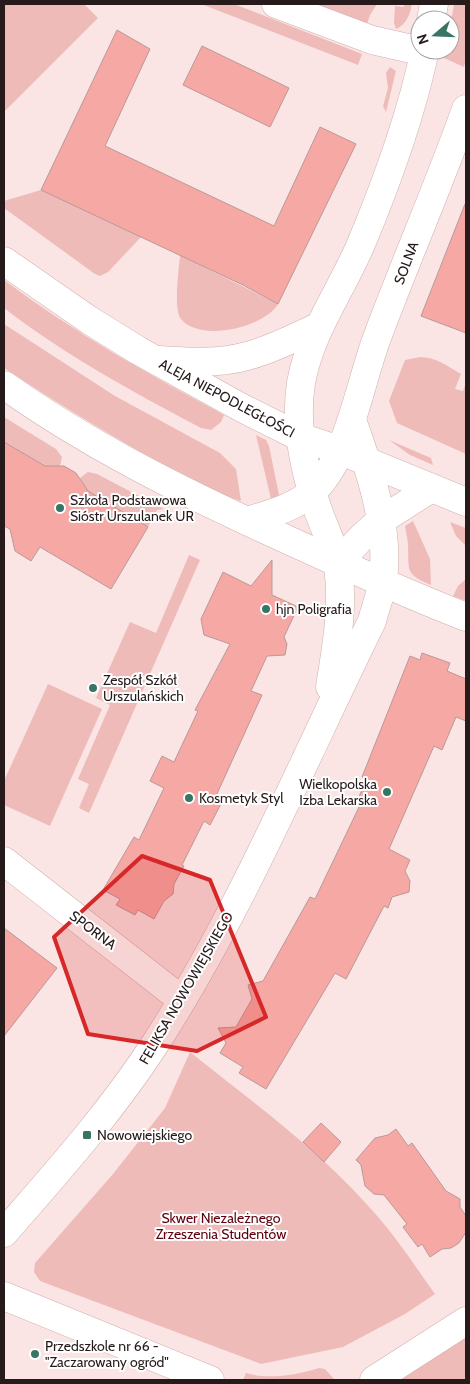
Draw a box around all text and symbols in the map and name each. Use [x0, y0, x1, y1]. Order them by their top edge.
north arrow [410, 10, 460, 60]
text: N [413, 32, 433, 47]
street label: SOLNA [390, 239, 423, 287]
street label: ALEJA NIEPODLEGŁOŚCI [156, 355, 298, 441]
place label: Szkoła Podstawowa Sióstr Urszulanek UR [70, 491, 194, 525]
marker: Szkoła Podstawowa Sióstr Urszulanek UR [54, 502, 66, 514]
place label: hjn Poligrafia [276, 600, 352, 618]
marker: hjn Poligrafia [260, 603, 272, 615]
place label: Zespół Szkół Urszulańskich [103, 671, 184, 705]
marker: Zespół Szkół Urszulańskich [87, 682, 99, 694]
place label: Wielkopolska Izba Lekarska [299, 775, 377, 809]
marker: Wielkopolska Izba Lekarska [381, 786, 393, 798]
place label: Kosmetyk Styl [199, 789, 284, 807]
marker: Kosmetyk Styl [183, 792, 195, 804]
street label: SPORNA [66, 907, 120, 954]
street label: FELIKSA NOWOWIEJSKIEGO [135, 908, 237, 1068]
place label: Nowowiejskiego [97, 1126, 192, 1144]
marker: Nowowiejskiego [81, 1129, 93, 1141]
park label: Skwer Niezależnego Zrzeszenia Studentów [156, 1209, 286, 1243]
place label: Przedszkole nr 66 - "Zaczarowany ogród" [45, 1337, 169, 1371]
marker: Przedszkole nr 66 - "Zaczarowany ogród" [29, 1348, 41, 1360]

